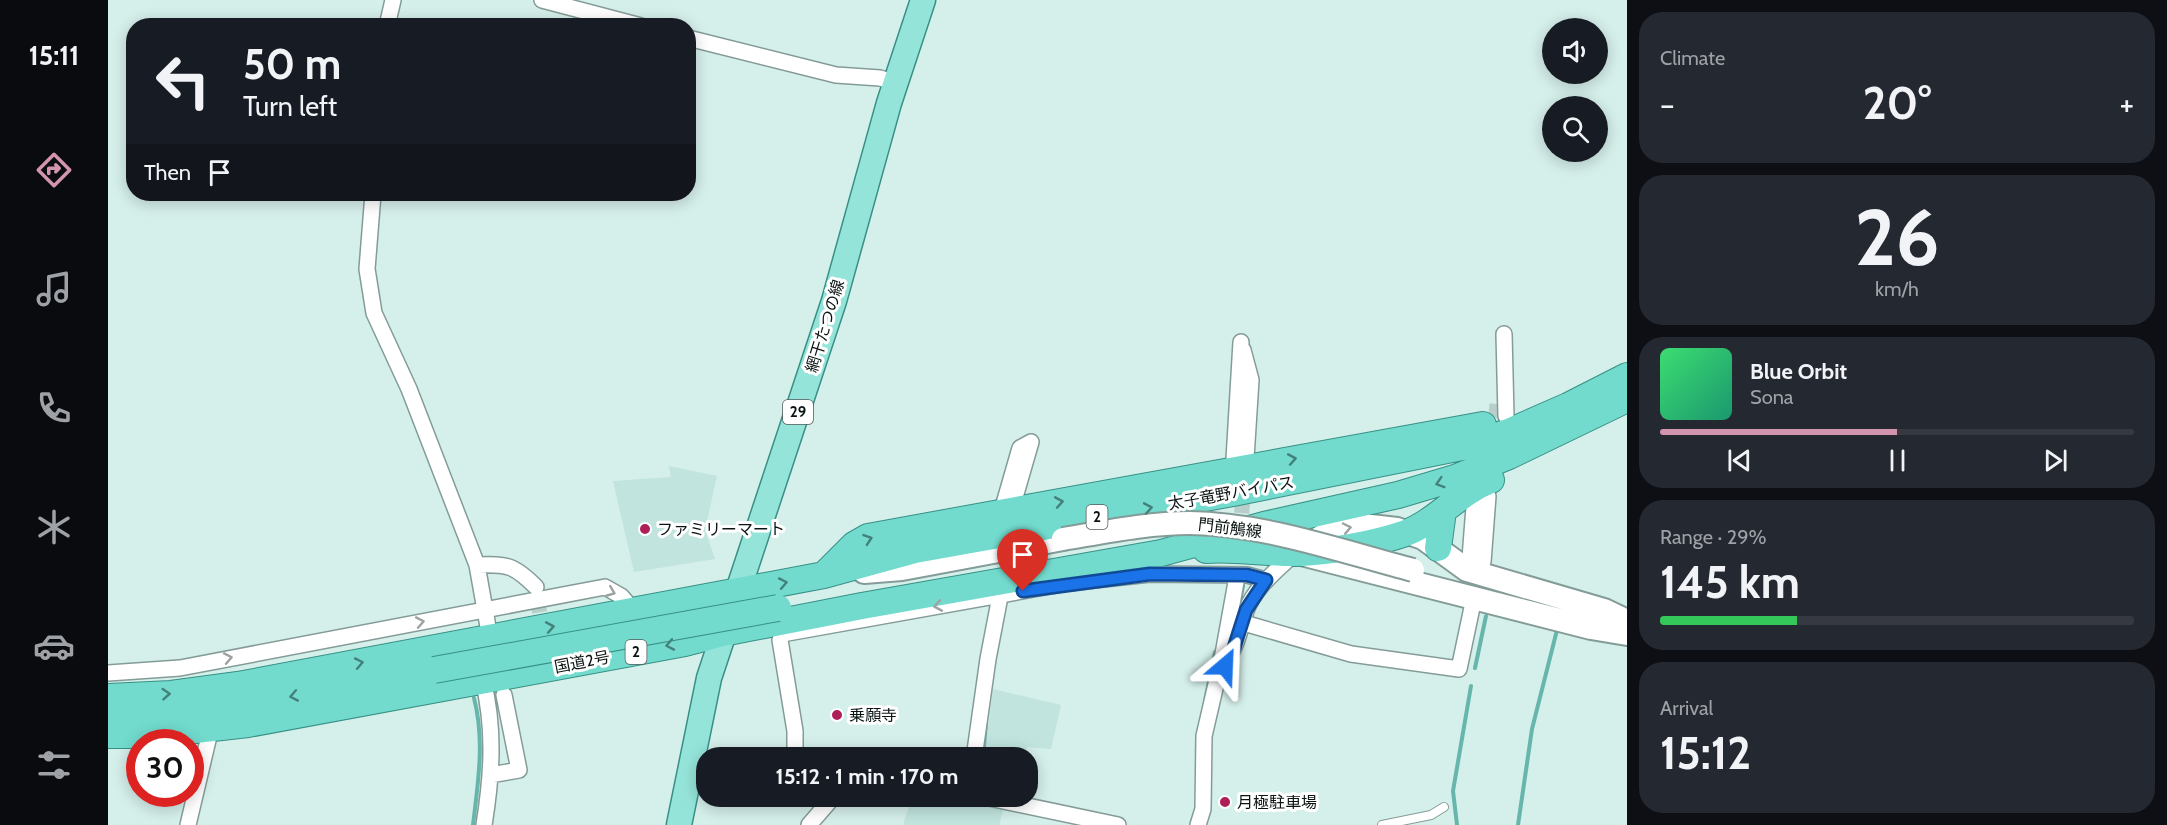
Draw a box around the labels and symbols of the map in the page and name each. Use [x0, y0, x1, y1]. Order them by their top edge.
street label: 網干たつの線 [802, 277, 848, 375]
road number: 29 [783, 400, 813, 424]
one-way arrow [1287, 453, 1297, 466]
street label: 太子竜野バイパス [1166, 473, 1296, 513]
one-way arrow [1435, 476, 1445, 488]
one-way arrow [1054, 496, 1064, 509]
one-way arrow [1143, 502, 1153, 515]
road number: 2 [1086, 505, 1108, 529]
street label: 門前鵤線 [1197, 515, 1263, 541]
place label: ファミリーマート [657, 520, 785, 539]
marker: ファミリーマート [638, 522, 652, 536]
one-way arrow [1342, 522, 1352, 535]
pin [997, 529, 1048, 591]
one-way arrow [862, 533, 873, 546]
one-way arrow [778, 577, 788, 590]
one-way arrow [605, 584, 615, 597]
one-way arrow [933, 599, 943, 612]
one-way arrow [415, 616, 425, 629]
one-way arrow [545, 621, 555, 634]
position arrow [1193, 634, 1257, 698]
one-way arrow [666, 639, 675, 651]
road number: 2 [626, 640, 646, 664]
street label: 国道2号 [553, 647, 611, 677]
one-way arrow [224, 653, 233, 665]
one-way arrow [353, 657, 363, 670]
one-way arrow [162, 688, 171, 701]
one-way arrow [289, 690, 299, 702]
place label: 乗願寺 [849, 706, 897, 725]
marker: 乗願寺 [830, 708, 844, 722]
speed limit sign: 30 [126, 729, 204, 807]
place label: 月極駐車場 [1237, 793, 1317, 812]
marker: 月極駐車場 [1218, 795, 1232, 809]

